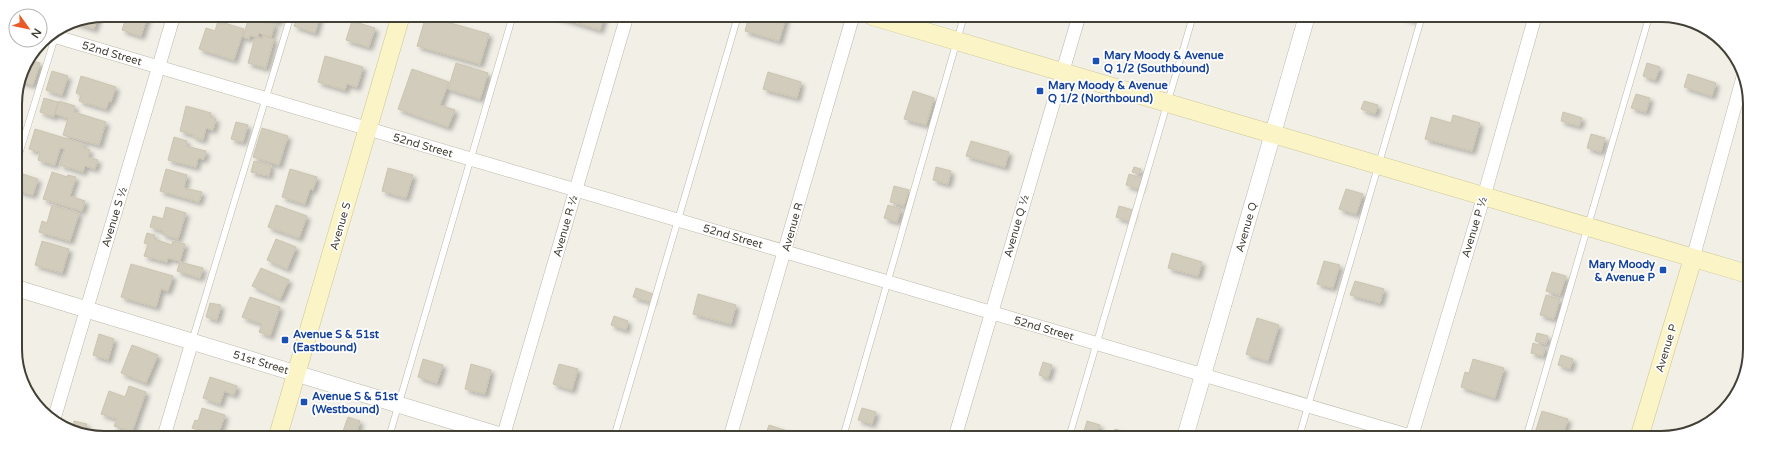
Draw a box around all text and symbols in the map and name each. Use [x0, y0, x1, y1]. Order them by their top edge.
north arrow [8, 8, 48, 48]
text: N [28, 26, 44, 40]
street label: 52nd Street [80, 39, 143, 68]
place label: Mary Moody & Avenue Q 1/2 (Southbound) [1104, 49, 1224, 75]
marker: Mary Moody & Avenue Q 1/2 (Southbound) [1091, 56, 1101, 66]
place label: Mary Moody & Avenue Q 1/2 (Northbound) [1048, 79, 1168, 105]
marker: Mary Moody & Avenue Q 1/2 (Northbound) [1035, 86, 1045, 96]
street label: 52nd Street [391, 131, 454, 160]
street label: Avenue S ½ [99, 186, 130, 249]
street label: Avenue Q ½ [1001, 193, 1032, 259]
street label: Avenue R ½ [551, 194, 580, 258]
street label: Avenue P ½ [1459, 195, 1490, 259]
street label: Avenue S [327, 201, 354, 251]
street label: Avenue R [779, 201, 806, 253]
street label: Avenue Q [1233, 201, 1260, 254]
street label: 52nd Street [701, 222, 764, 251]
place label: Mary Moody & Avenue P [1589, 258, 1656, 284]
marker: Mary Moody & Avenue P [1658, 265, 1668, 275]
street label: 52nd Street [1012, 314, 1075, 343]
street label: Avenue P [1653, 323, 1680, 374]
place label: Avenue S & 51st (Eastbound) [293, 328, 380, 354]
marker: Avenue S & 51st (Eastbound) [280, 335, 290, 345]
street label: 51st Street [231, 348, 290, 377]
place label: Avenue S & 51st (Westbound) [312, 390, 399, 416]
marker: Avenue S & 51st (Westbound) [299, 397, 309, 407]

